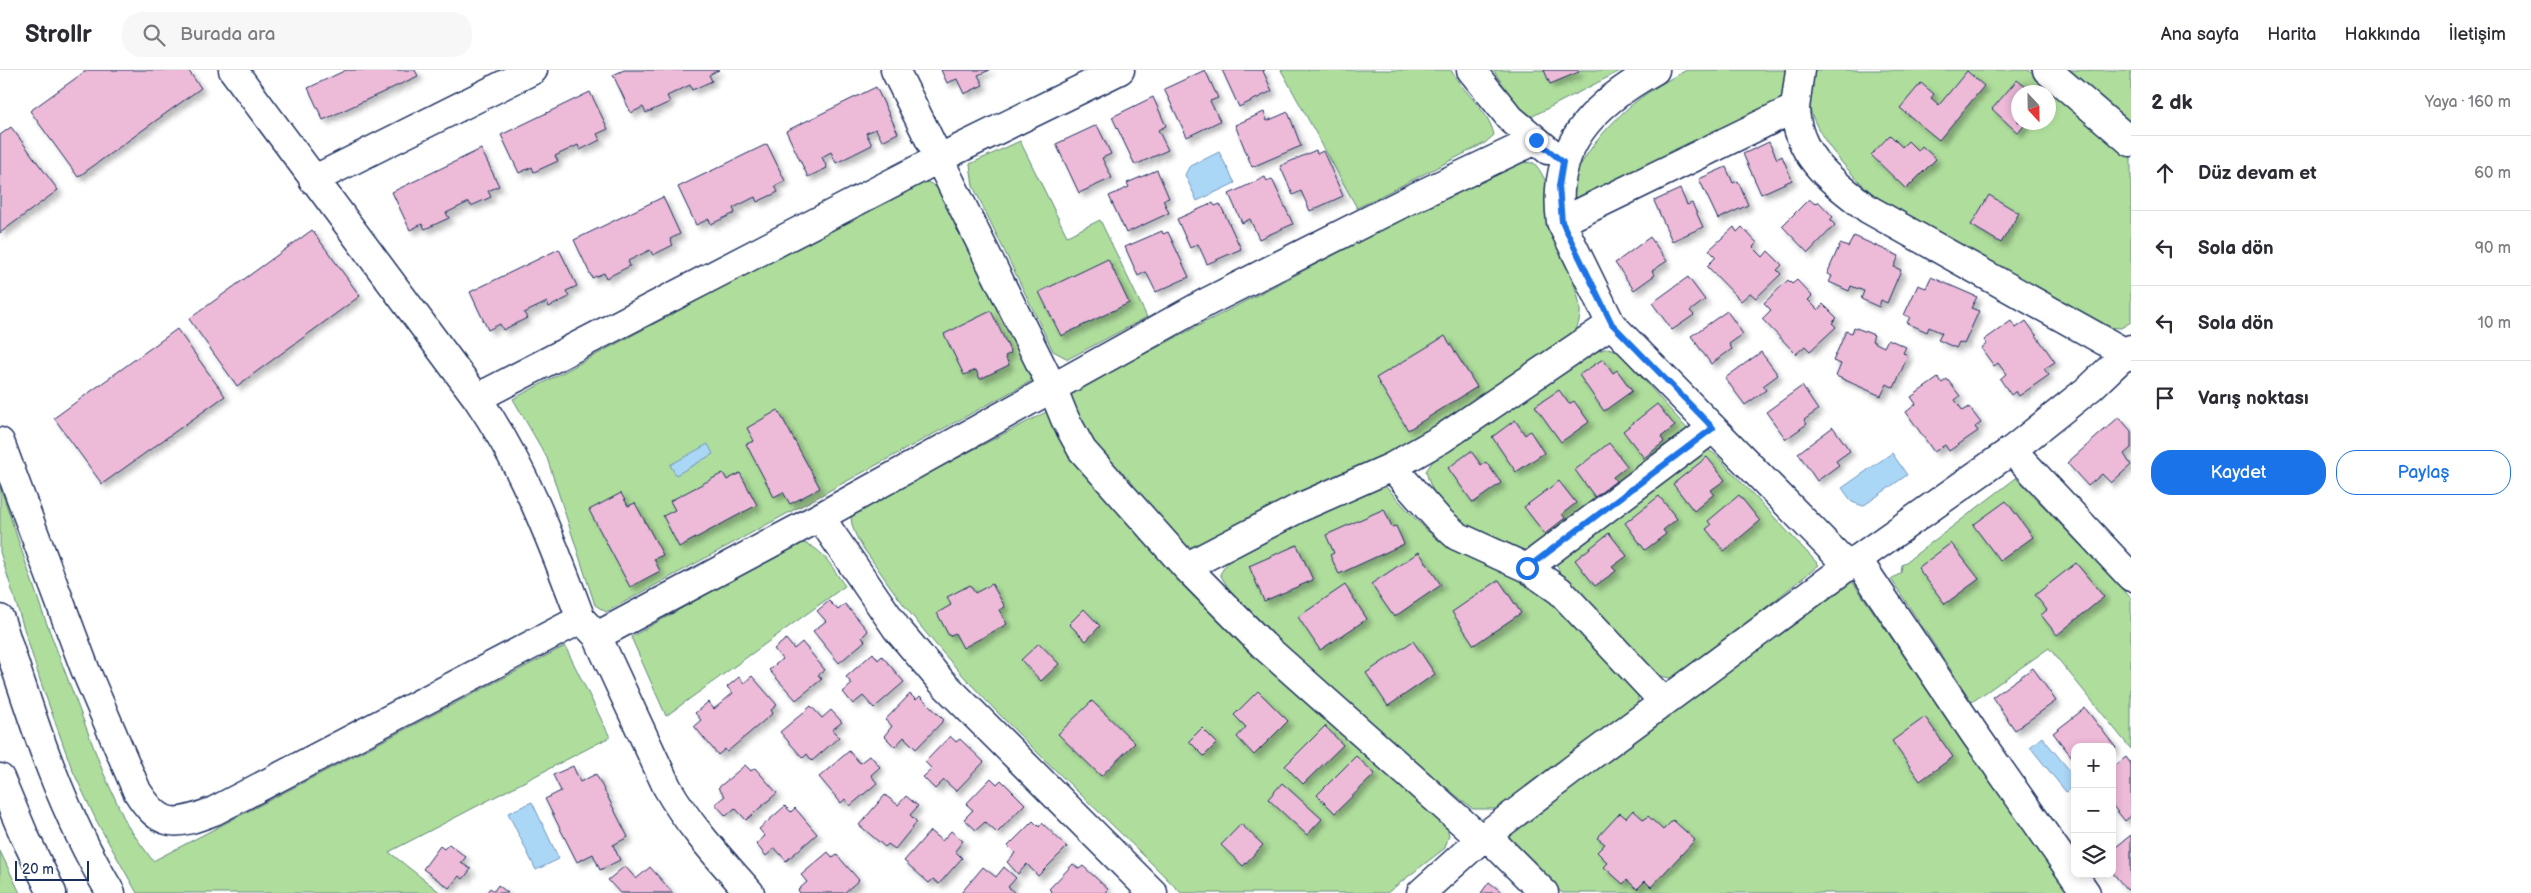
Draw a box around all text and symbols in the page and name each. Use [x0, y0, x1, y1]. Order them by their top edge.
search box [122, 12, 472, 57]
text: Strollr [25, 20, 92, 49]
icon: search [140, 21, 168, 49]
text: Burada ara [180, 23, 275, 46]
text: Ana sayfa [2161, 24, 2239, 45]
text: Harita [2267, 24, 2316, 45]
text: Hakkında [2344, 24, 2420, 45]
text: İletişim [2448, 24, 2506, 45]
north arrow [2011, 85, 2056, 130]
text: 2 dk [2151, 90, 2193, 115]
text: Yaya · 160 m [2425, 93, 2511, 112]
route end [1525, 129, 1548, 152]
icon: ahead [2151, 159, 2179, 187]
text: Düz devam et [2198, 162, 2317, 185]
text: 60 m [2474, 164, 2511, 183]
icon: left [2151, 234, 2179, 262]
text: Sola dön [2198, 237, 2274, 260]
text: 90 m [2475, 239, 2511, 258]
icon: left [2151, 309, 2179, 337]
text: Sola dön [2198, 312, 2274, 335]
text: 10 m [2478, 314, 2511, 333]
icon: arrive [2151, 384, 2179, 412]
text: Varış noktası [2198, 387, 2309, 410]
button: Kaydet [2151, 450, 2326, 495]
button: Paylaş [2336, 450, 2511, 495]
route start [1516, 557, 1539, 580]
map controls [2071, 743, 2116, 878]
button: + [2071, 743, 2116, 788]
button: − [2071, 788, 2116, 833]
button: layers [2071, 833, 2116, 878]
scale bar [15, 858, 89, 881]
text: 20 m [22, 861, 54, 878]

